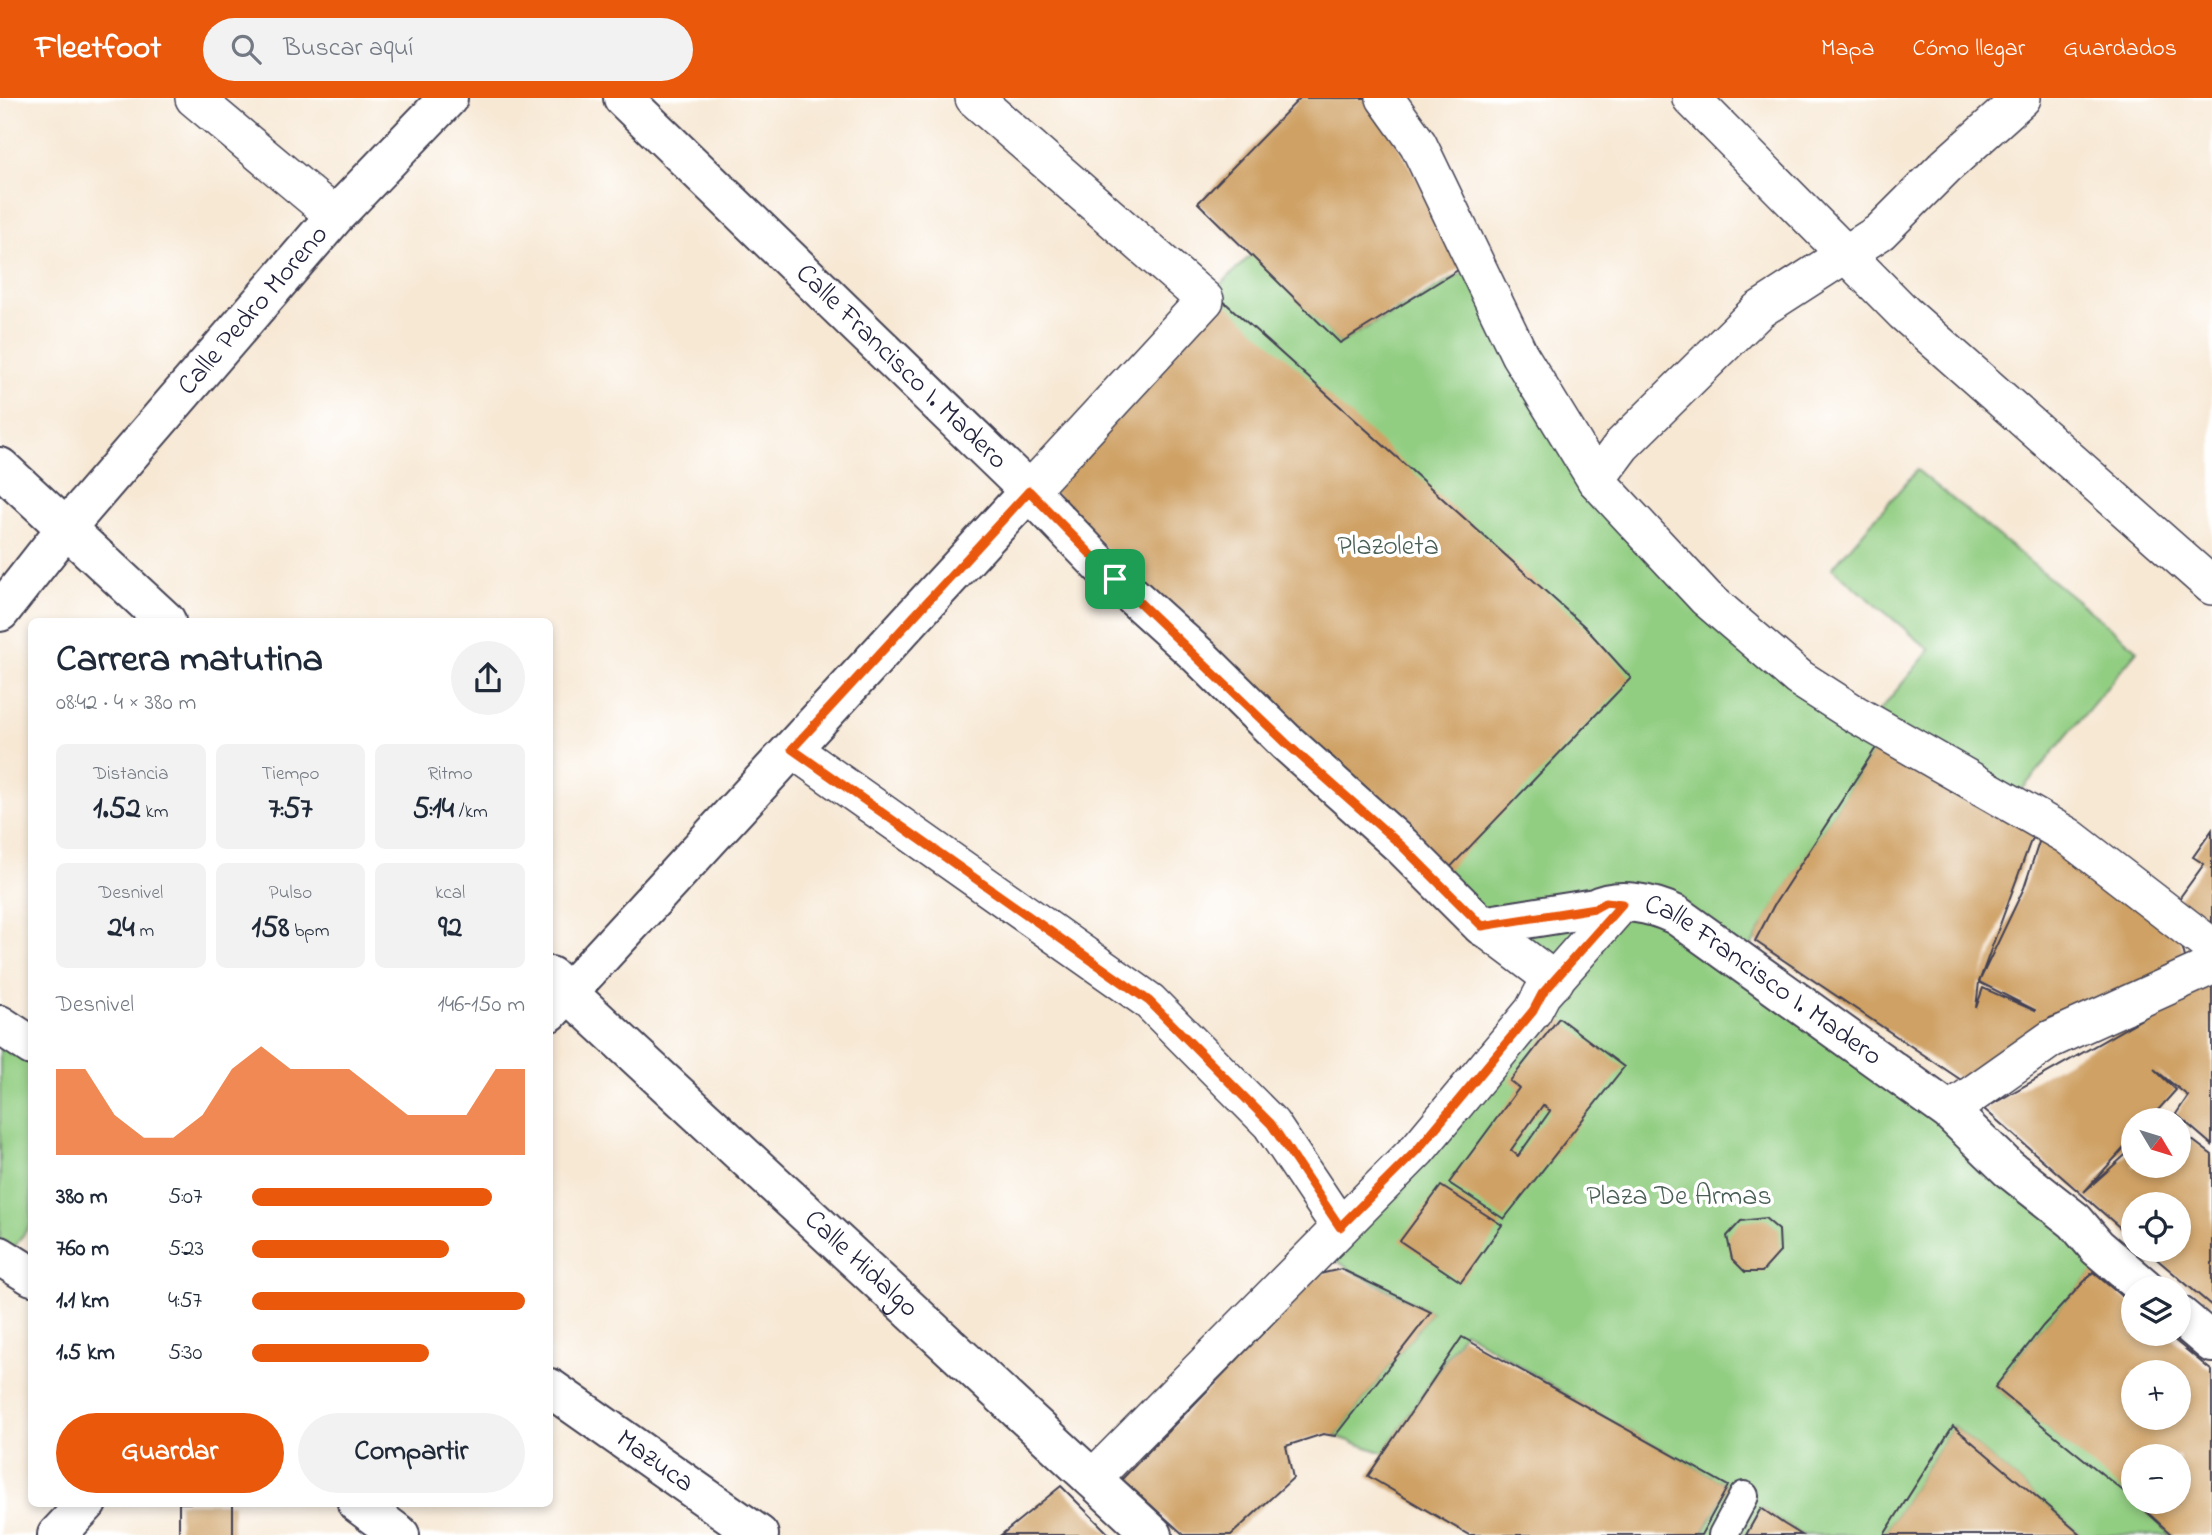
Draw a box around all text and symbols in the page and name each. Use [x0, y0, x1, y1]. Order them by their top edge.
search box [203, 18, 693, 81]
text: Fleetfoot [35, 25, 161, 73]
icon: search [227, 30, 265, 68]
text: Buscar aquí [283, 30, 413, 68]
text: Mapa [1821, 32, 1874, 67]
text: Cómo llegar [1912, 32, 2025, 67]
text: Guardados [2063, 32, 2177, 67]
street label: Calle Pedro Moreno [168, 216, 339, 405]
street label: Calle Francisco I. Madero [786, 254, 1017, 480]
park label: Plazoleta [1337, 527, 1439, 568]
pin [1085, 549, 1145, 609]
icon: arrive [1096, 560, 1134, 598]
text: Carrera matutina [56, 633, 323, 689]
button: share [451, 641, 525, 715]
text: 08:42 · 4 × 380 m [56, 687, 196, 720]
text: Distancia [93, 761, 168, 788]
text: Tiempo [262, 761, 319, 788]
text: Ritmo [428, 761, 473, 788]
text: 1.52 [93, 788, 141, 832]
text: 7:57 [268, 788, 313, 832]
text: 5:14 [412, 788, 454, 832]
text: km [141, 799, 169, 826]
text: /km [454, 799, 488, 826]
text: Desnivel [99, 880, 163, 907]
text: Pulso [269, 880, 312, 907]
text: kcal [435, 880, 465, 907]
street label: Calle Francisco I. Madero [1640, 885, 1890, 1077]
text: 24 [107, 907, 135, 951]
text: 158 [252, 907, 290, 951]
text: 92 [438, 907, 462, 951]
text: m [135, 918, 154, 945]
text: bpm [290, 918, 329, 945]
text: Desnivel [56, 989, 134, 1022]
text: 146–150 m [437, 989, 525, 1022]
north arrow [2121, 1108, 2191, 1178]
map controls [2121, 1108, 2191, 1514]
park label: Plaza De Armas [1586, 1177, 1772, 1218]
text: 380 m [56, 1181, 108, 1214]
text: 5:07 [168, 1181, 203, 1214]
button: locate [2121, 1192, 2191, 1262]
street label: Calle Hidalgo [794, 1200, 928, 1328]
text: 760 m [56, 1233, 109, 1266]
text: 5:23 [168, 1233, 204, 1266]
button: layers [2121, 1276, 2191, 1346]
text: 1.1 km [56, 1285, 109, 1318]
text: 4:57 [168, 1285, 202, 1318]
text: 1.5 km [56, 1337, 115, 1370]
text: 5:30 [168, 1337, 203, 1370]
button: + [2121, 1360, 2191, 1430]
button: Guardar [56, 1413, 284, 1493]
button: Compartir [298, 1413, 525, 1493]
street label: Mazuca [607, 1420, 702, 1504]
button: − [2121, 1444, 2191, 1514]

